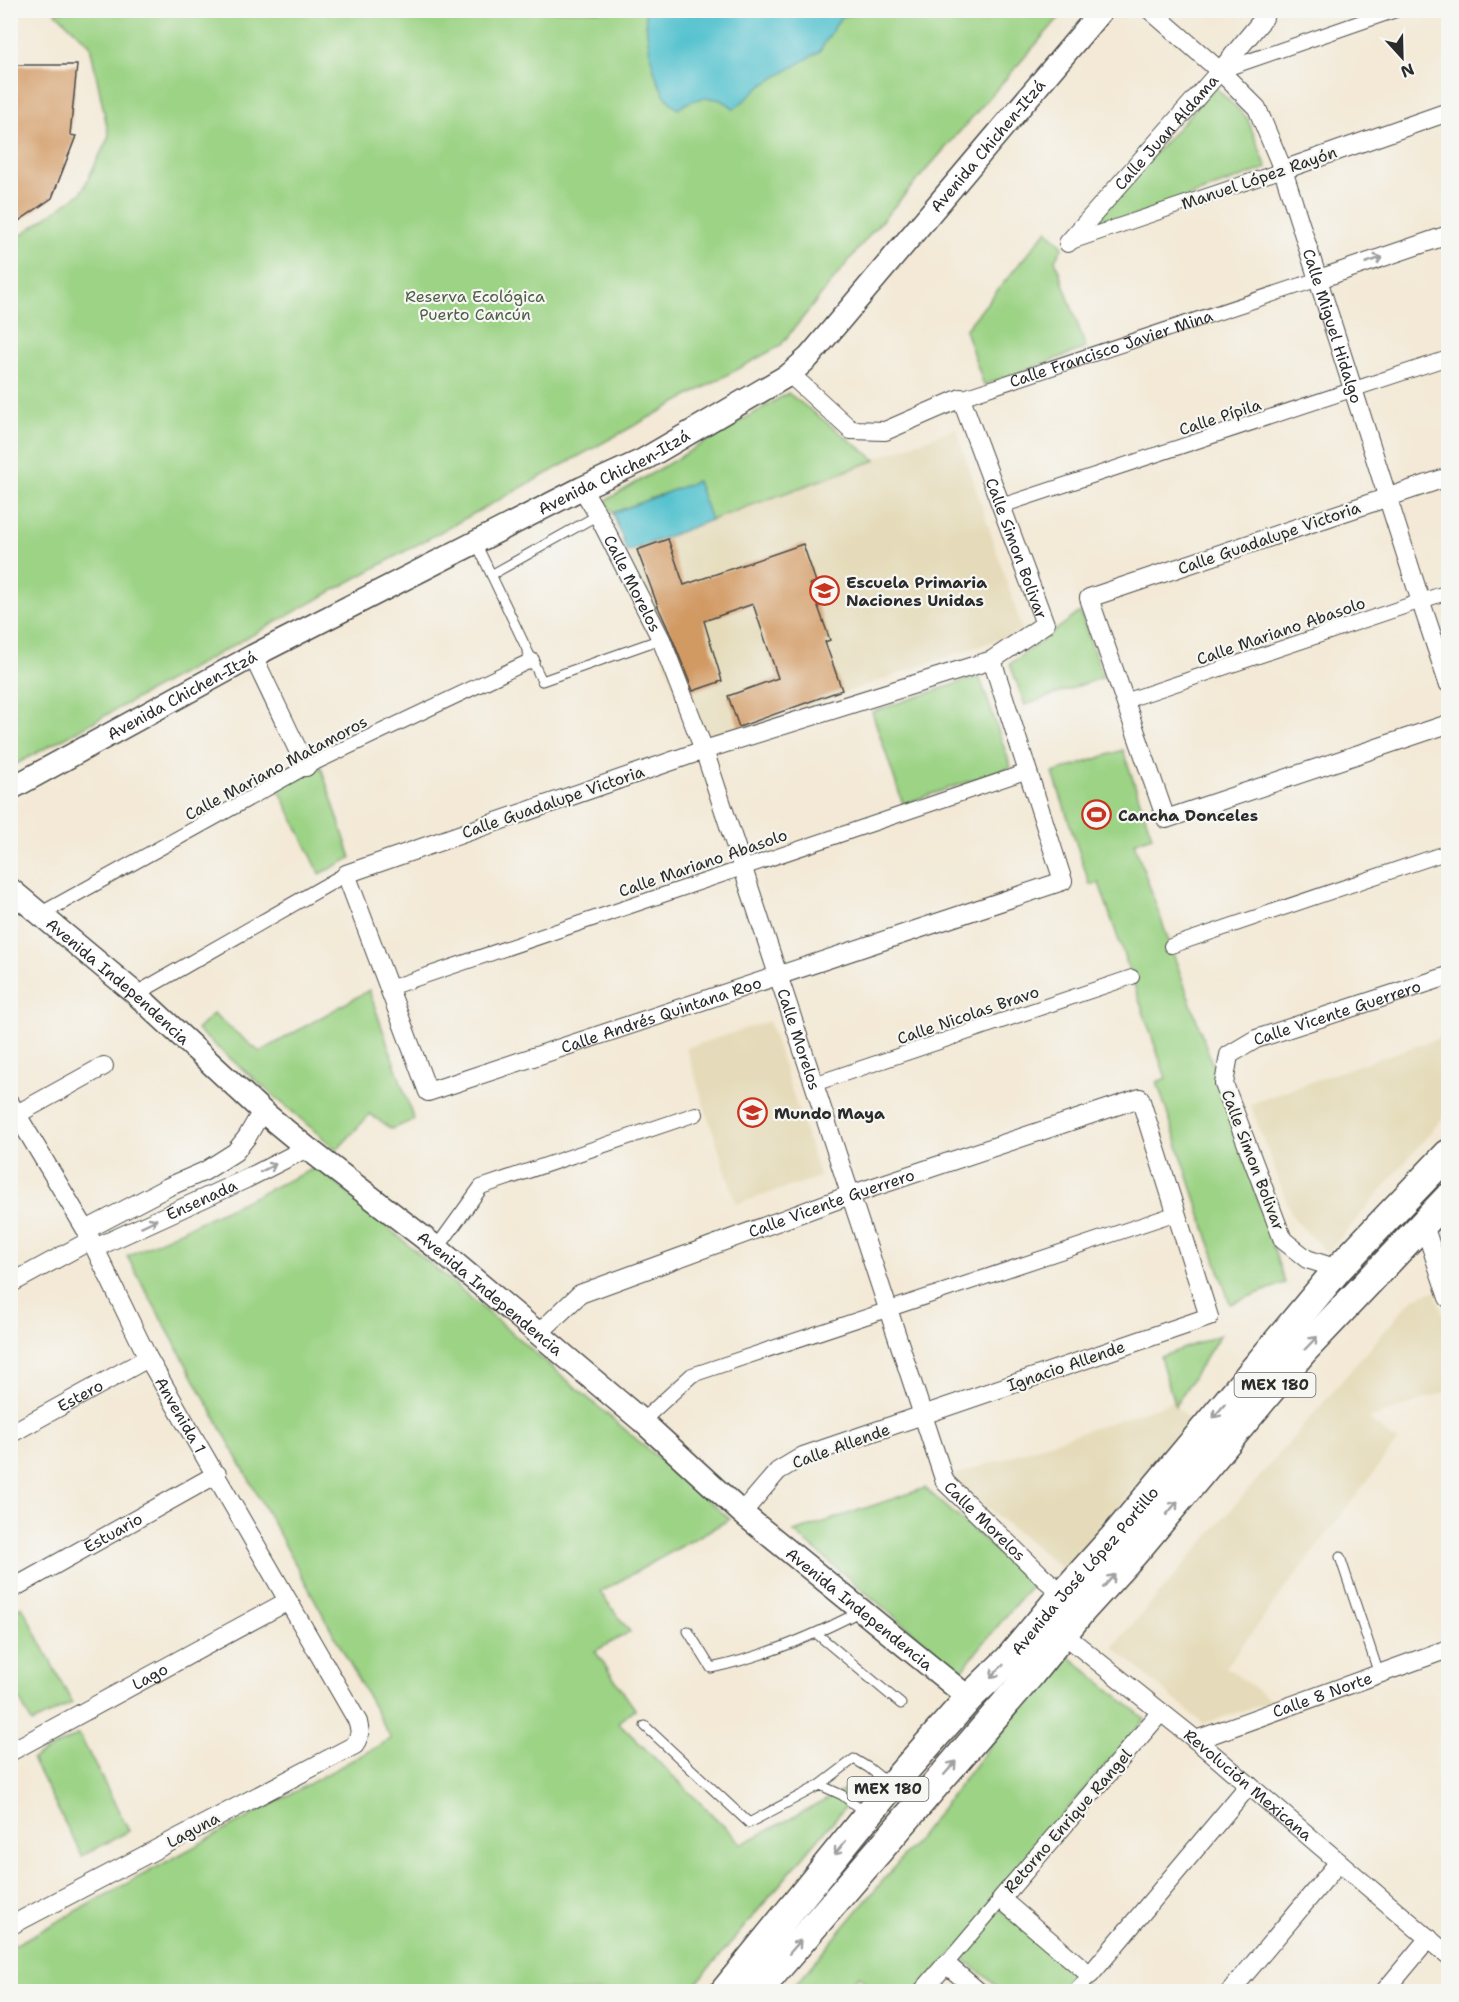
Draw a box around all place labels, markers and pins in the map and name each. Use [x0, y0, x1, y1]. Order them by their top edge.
place label: Escuela Primaria Naciones Unidas [846, 572, 987, 611]
school or university icon: Escuela Primaria Naciones Unidas [809, 575, 841, 607]
sports icon: Cancha Donceles [1081, 799, 1113, 831]
place label: Cancha Donceles [1118, 805, 1258, 826]
school or university icon: Mundo Maya [737, 1097, 769, 1129]
place label: Mundo Maya [774, 1103, 885, 1124]

